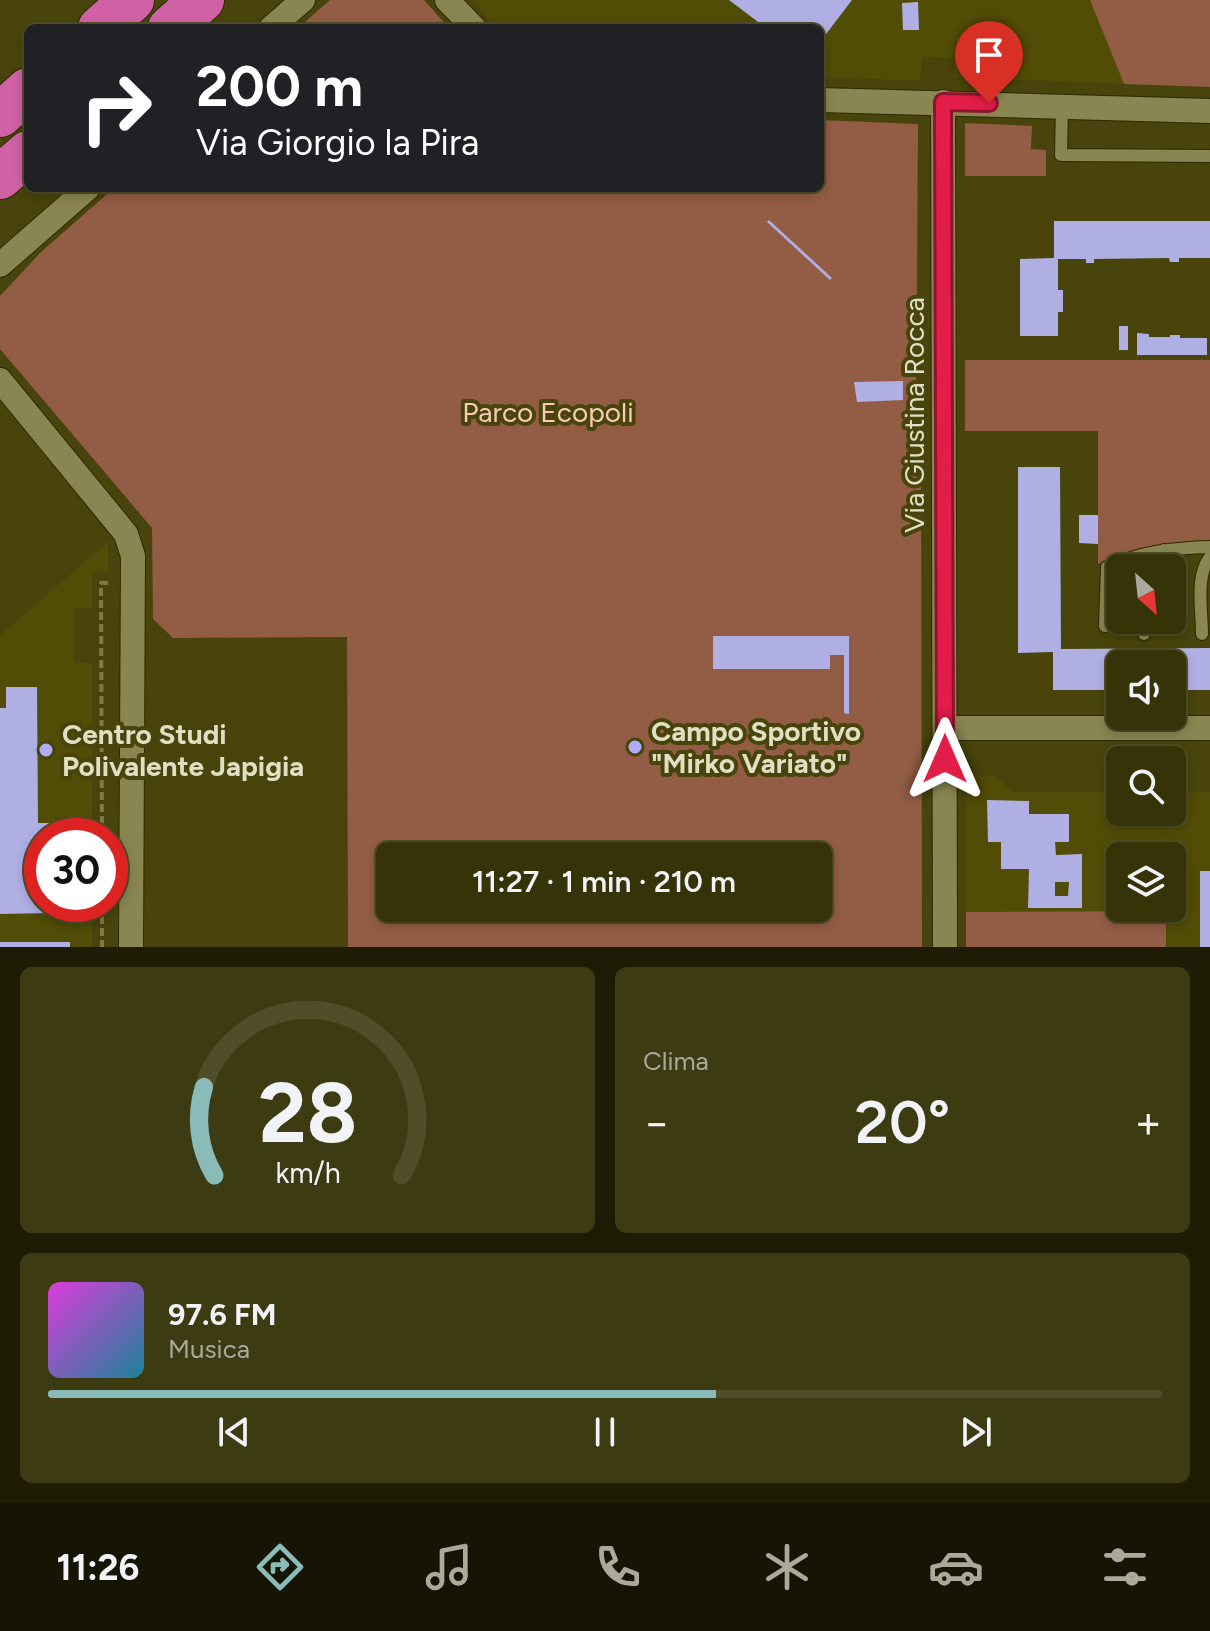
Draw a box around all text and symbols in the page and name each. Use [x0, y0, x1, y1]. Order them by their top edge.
pin [955, 21, 1023, 103]
icon: arrive [967, 33, 1011, 77]
text: 200 m [196, 53, 363, 120]
icon: right [64, 56, 168, 160]
text: Via Giorgio la Pira [196, 121, 479, 164]
street label: Via Giustina Rocca [897, 297, 931, 533]
park label: Parco Ecopoli [462, 395, 634, 429]
north arrow [1106, 554, 1186, 634]
map controls [1106, 554, 1186, 922]
button: sound [1106, 650, 1186, 730]
place label: Campo Sportivo "Mirko Variato" [651, 714, 861, 780]
place label: Centro Studi Polivalente Japigia [62, 717, 304, 783]
position arrow [903, 717, 987, 801]
marker: Campo Sportivo "Mirko Variato" [626, 738, 644, 756]
marker: Centro Studi Polivalente Japigia [37, 741, 55, 759]
button: search [1106, 746, 1186, 826]
speed limit sign: 30 [24, 818, 128, 922]
button: layers [1106, 842, 1186, 922]
text: 11:27 · 1 min · 210 m [472, 863, 736, 900]
text: Clima [643, 1045, 709, 1077]
text: 28 [258, 1063, 357, 1163]
text: 20° [855, 1086, 950, 1158]
text: − [643, 1096, 670, 1149]
text: + [1135, 1096, 1162, 1149]
text: km/h [275, 1156, 340, 1190]
text: 97.6 FM [168, 1296, 276, 1333]
text: Musica [168, 1333, 250, 1365]
icon: previous [212, 1410, 256, 1454]
icon: pause [583, 1410, 627, 1454]
icon: next [954, 1410, 998, 1454]
icon: directions [252, 1539, 308, 1595]
icon: music [421, 1539, 477, 1595]
icon: phone [590, 1539, 646, 1595]
icon: climate [759, 1539, 815, 1595]
icon: car [928, 1539, 984, 1595]
icon: filters [1097, 1539, 1153, 1595]
text: 11:26 [57, 1546, 139, 1589]

